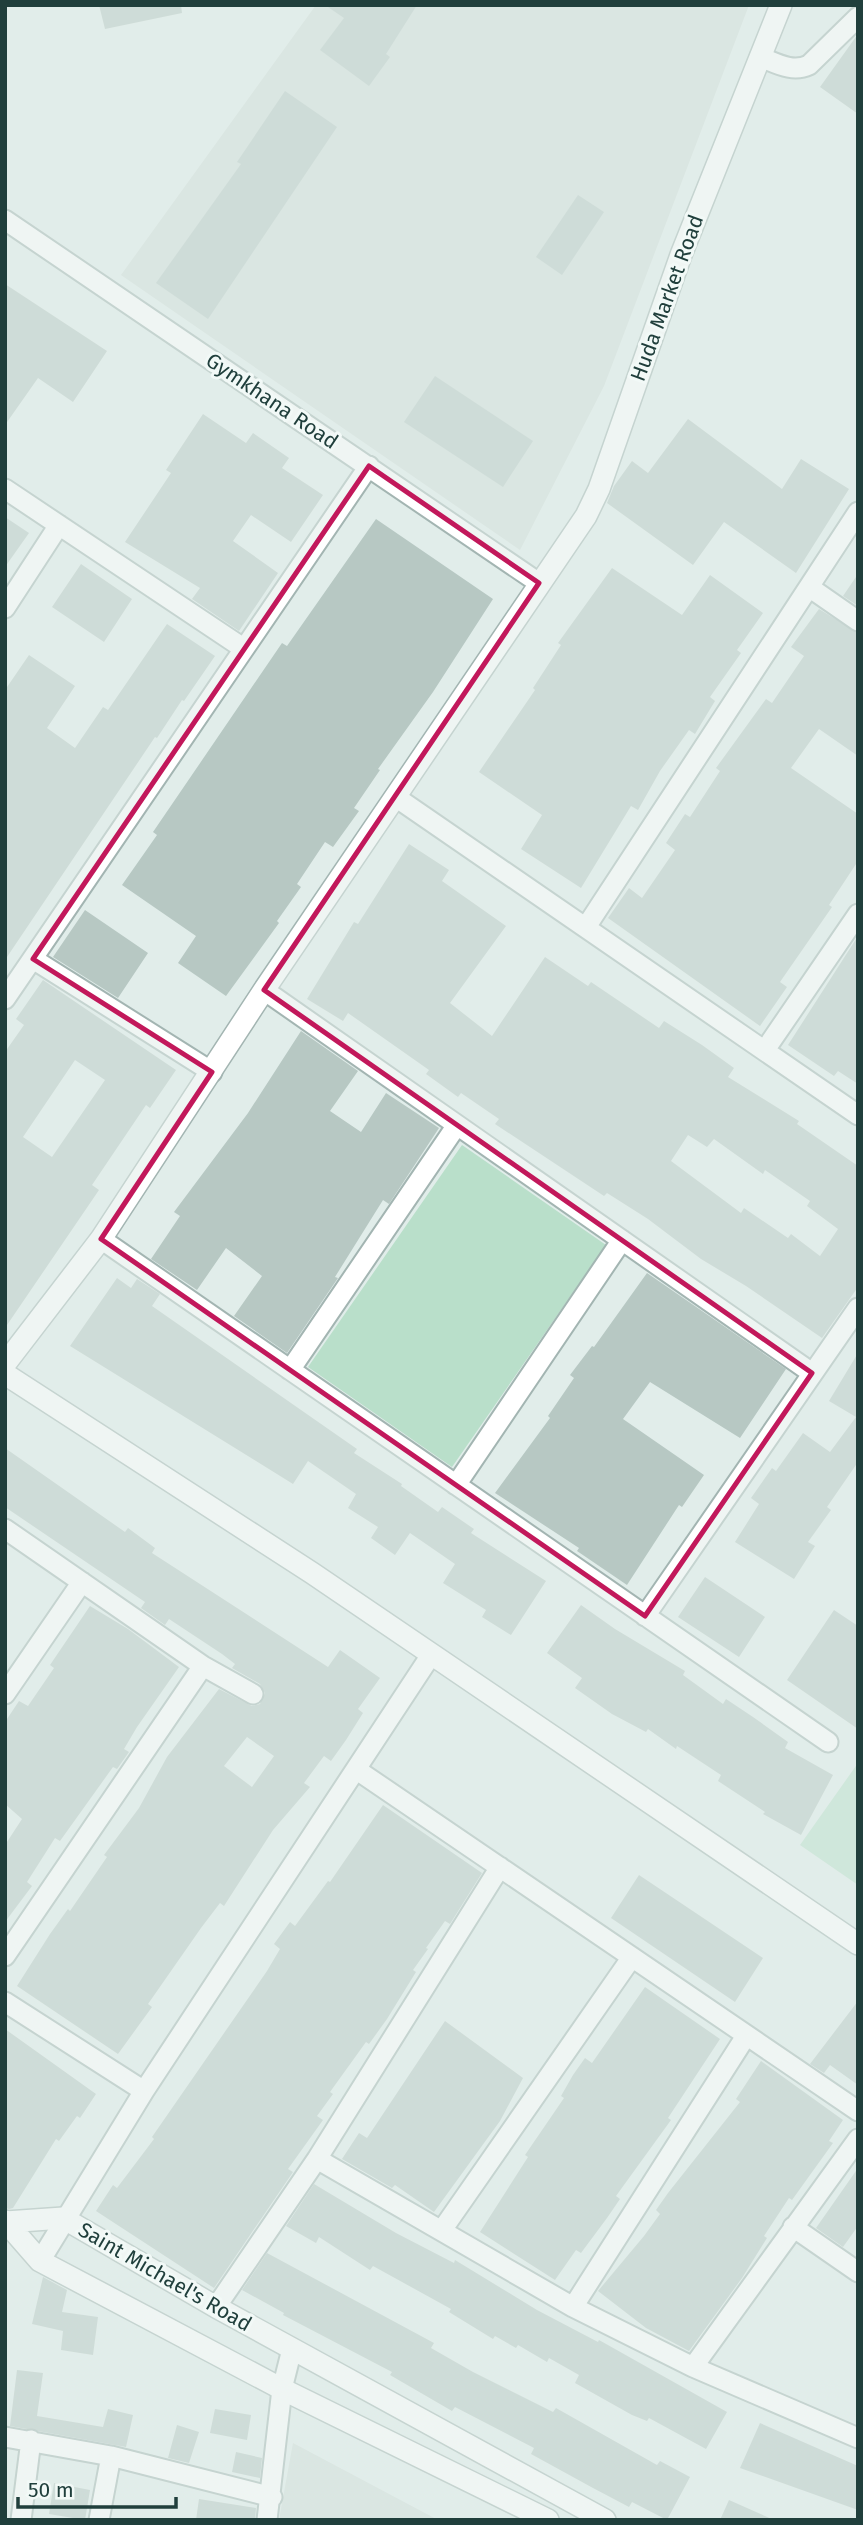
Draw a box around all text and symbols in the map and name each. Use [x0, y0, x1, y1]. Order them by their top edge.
street label: Huda Market Road [625, 211, 709, 385]
street label: Gymkhana Road [201, 347, 343, 455]
street label: Saint Michael's Road [74, 2217, 256, 2337]
scale bar [18, 2466, 175, 2510]
text: 50 m [28, 2477, 74, 2503]

